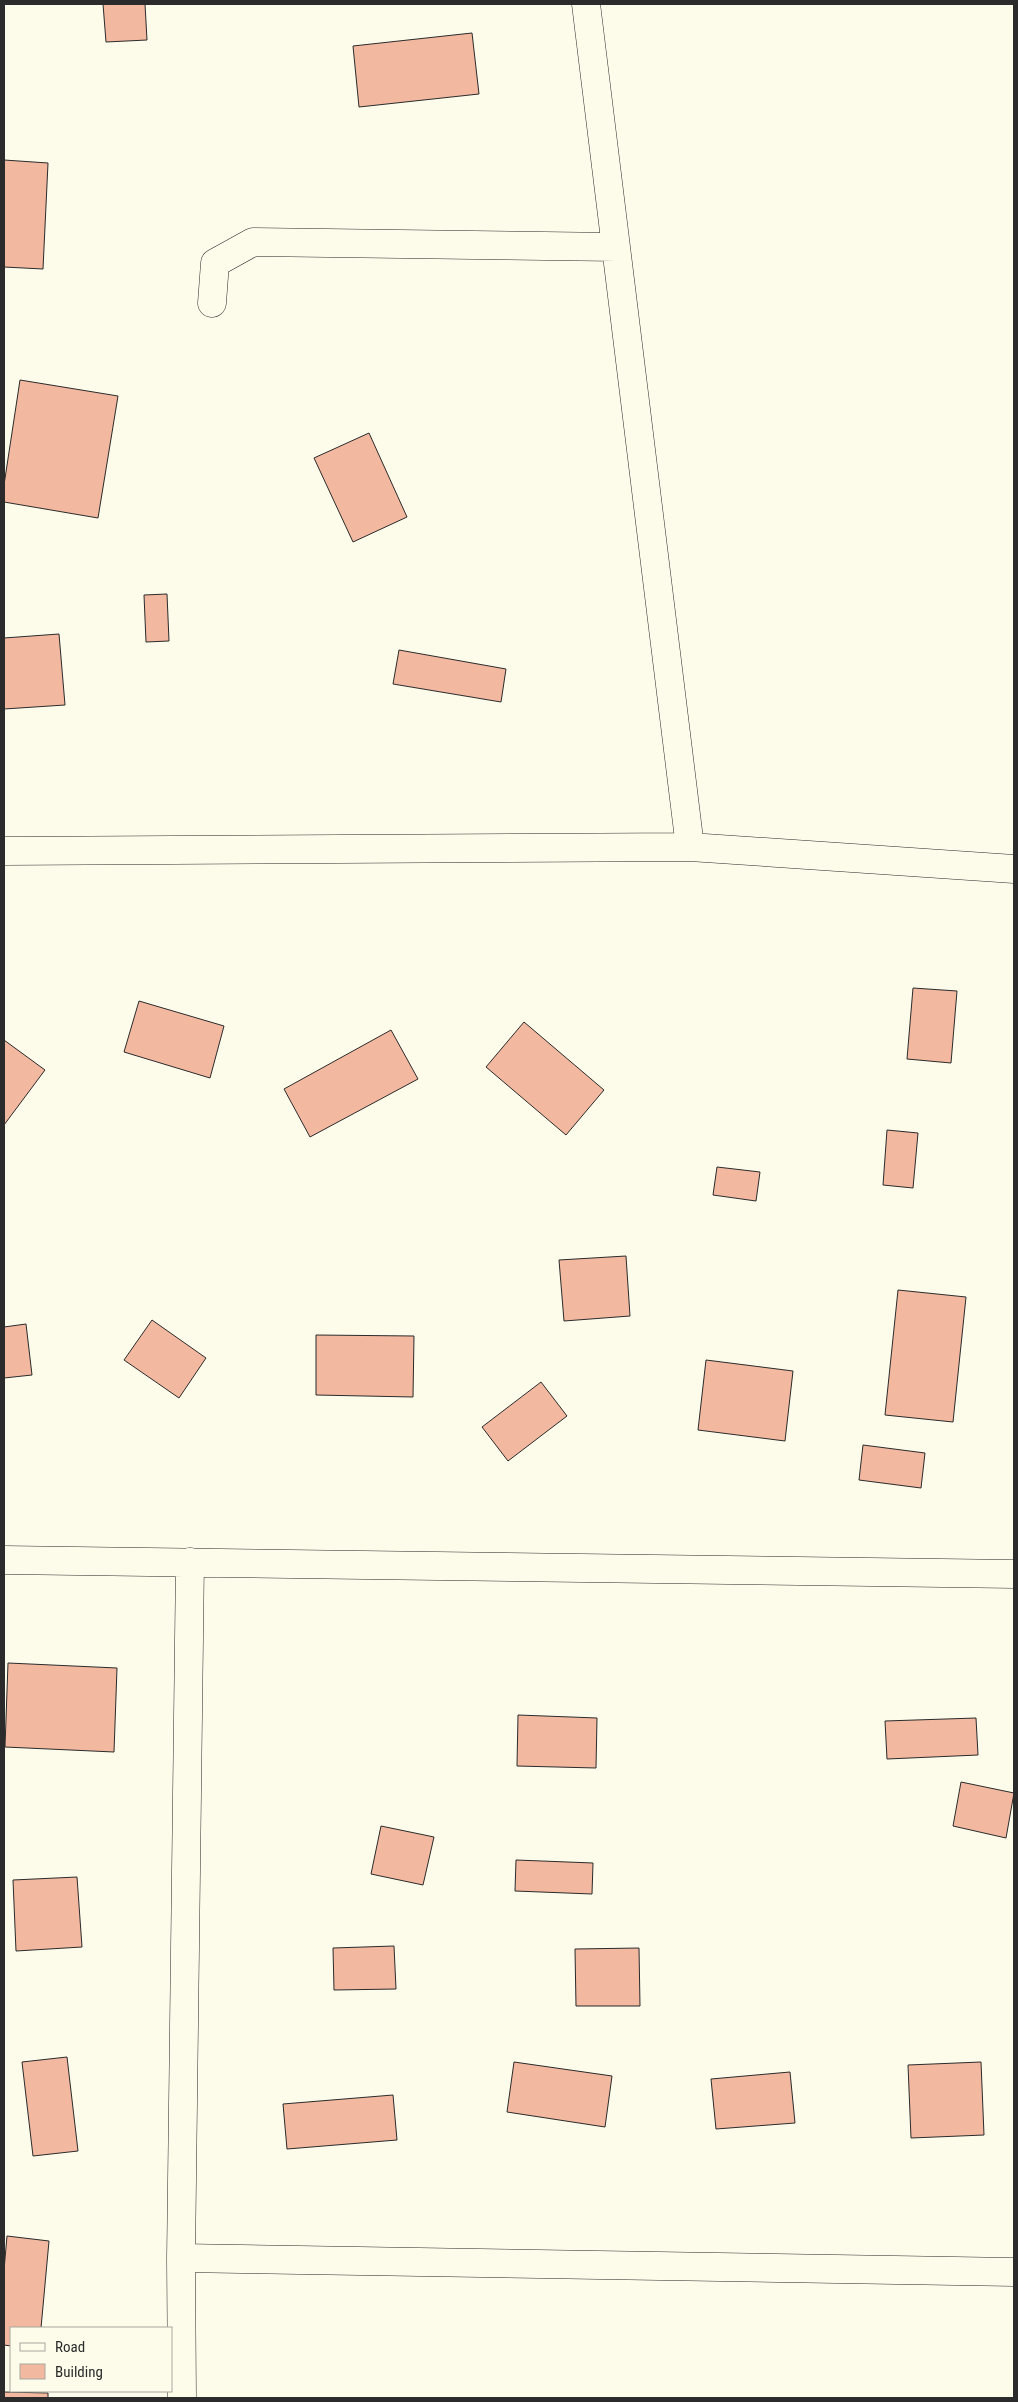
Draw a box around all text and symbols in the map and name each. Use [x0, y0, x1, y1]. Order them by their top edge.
legend [10, 2327, 172, 2392]
text: Road [55, 2338, 85, 2356]
text: Building [55, 2363, 103, 2381]

